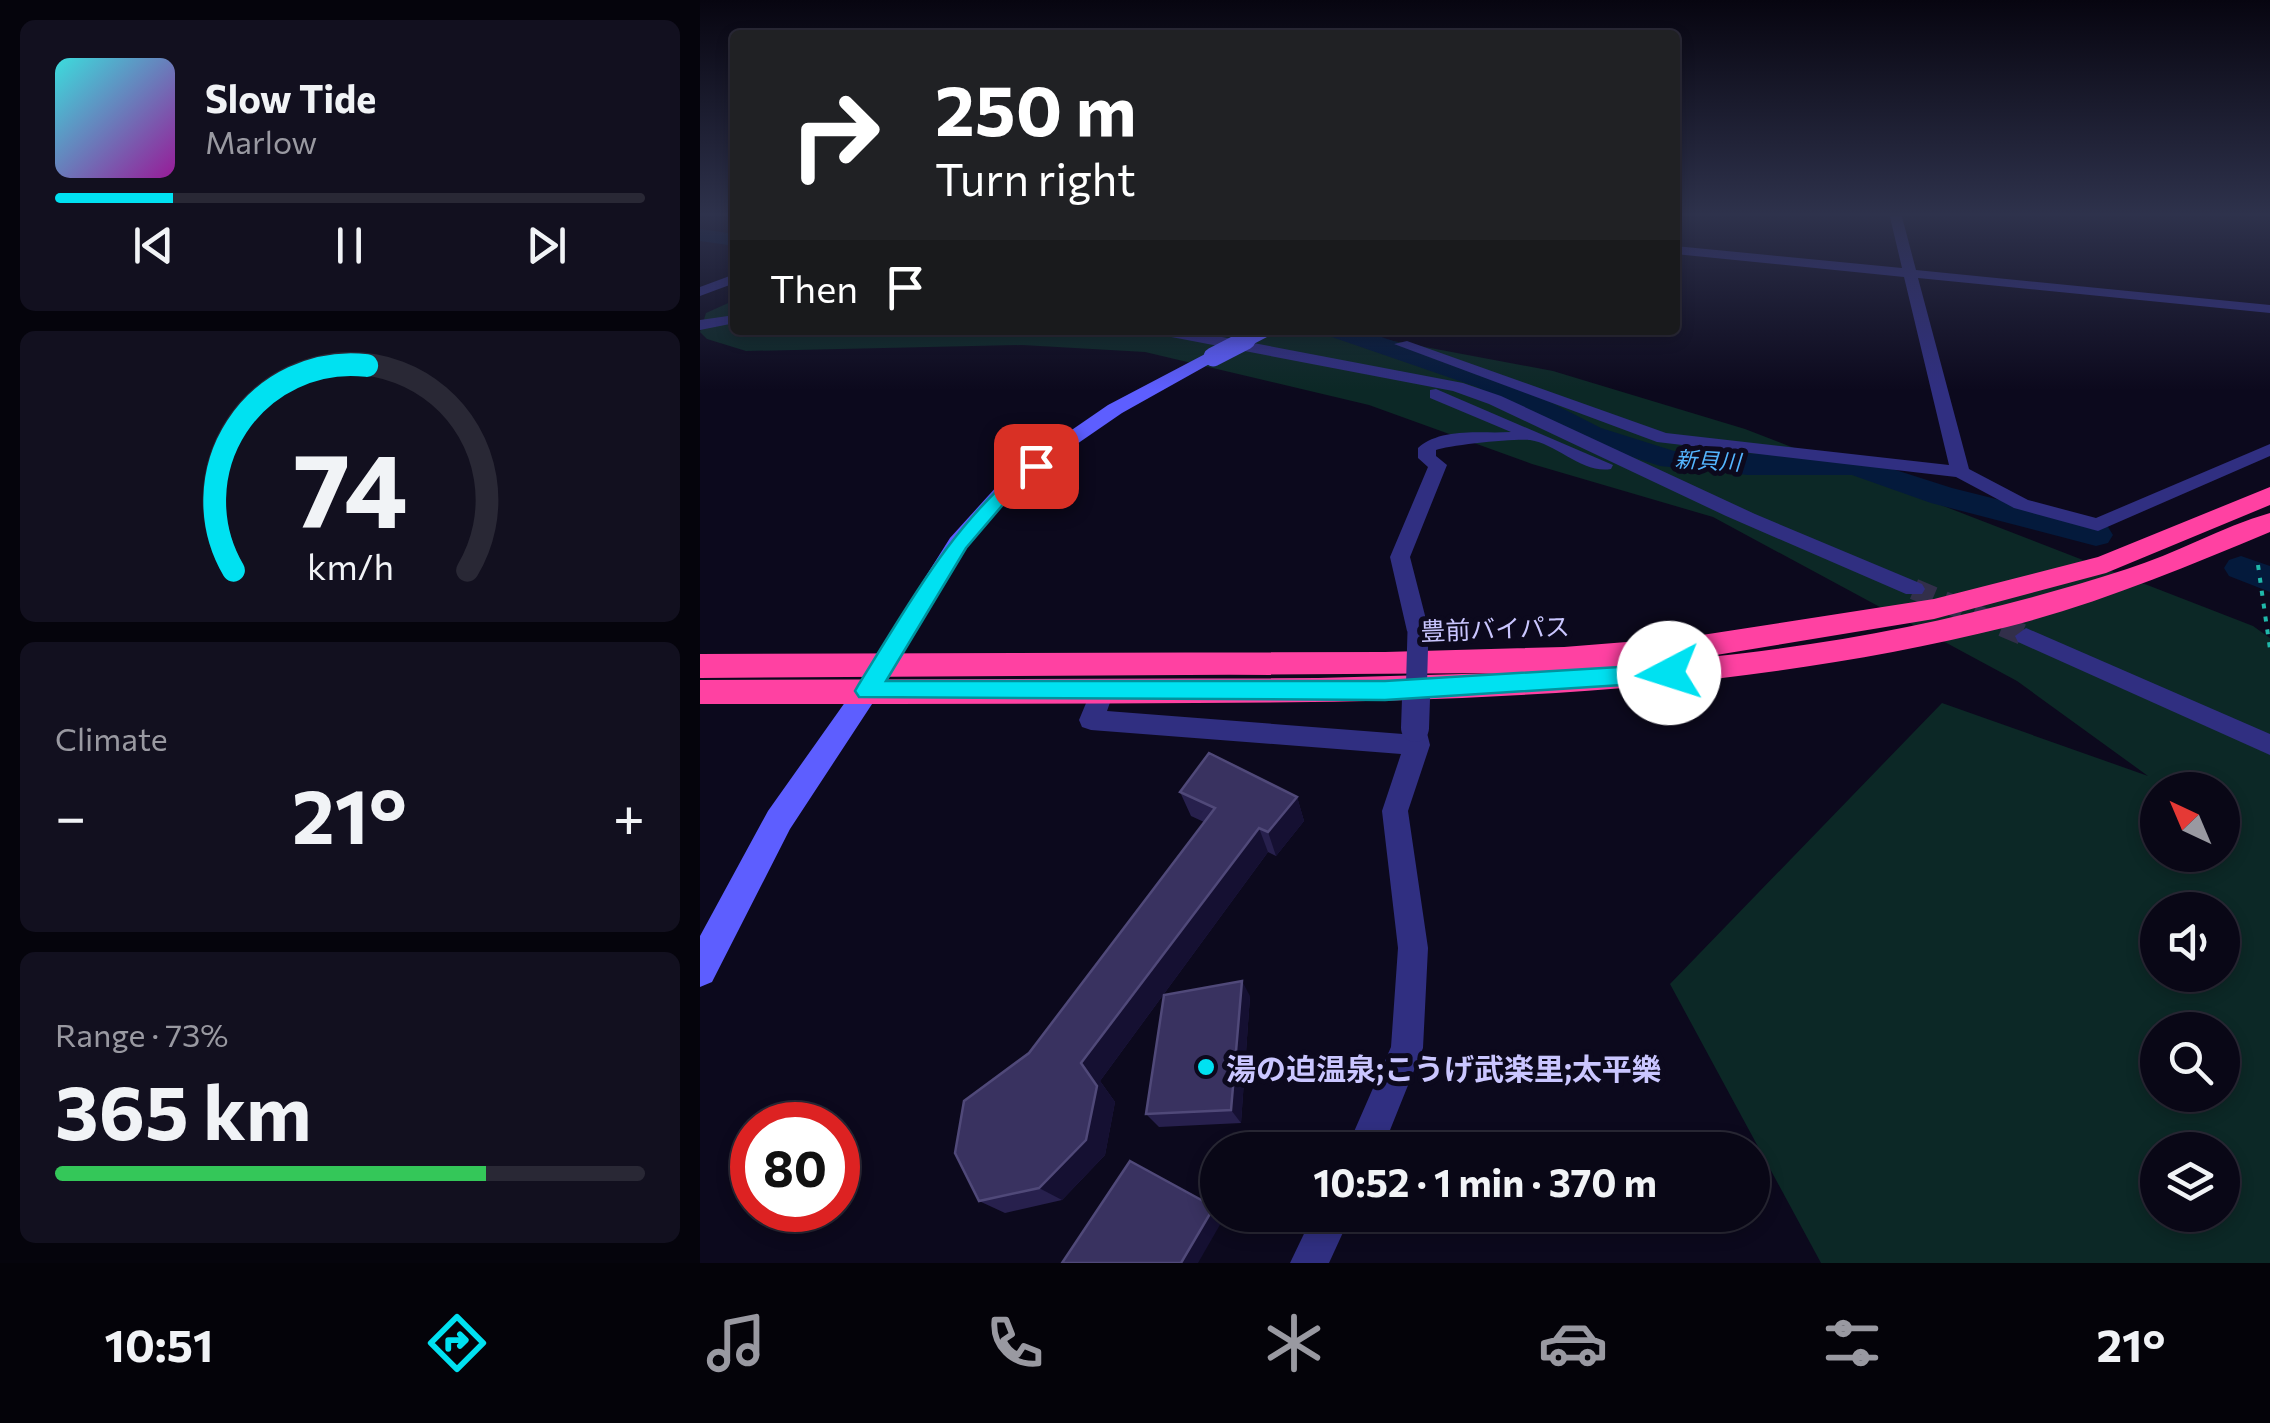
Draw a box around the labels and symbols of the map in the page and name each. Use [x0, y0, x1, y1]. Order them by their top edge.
pin [994, 424, 1079, 509]
water label: 新貝川 [1674, 445, 1744, 475]
street label: 豊前バイパス [1420, 610, 1570, 646]
position arrow [1617, 621, 1721, 725]
north arrow [2140, 772, 2240, 872]
place label: 湯の迫温泉;こうげ武楽里;太平樂 [1226, 1049, 1662, 1086]
marker: 湯の迫温泉;こうげ武楽里;太平樂 [1195, 1056, 1217, 1078]
speed limit sign: 80 [730, 1102, 860, 1232]

